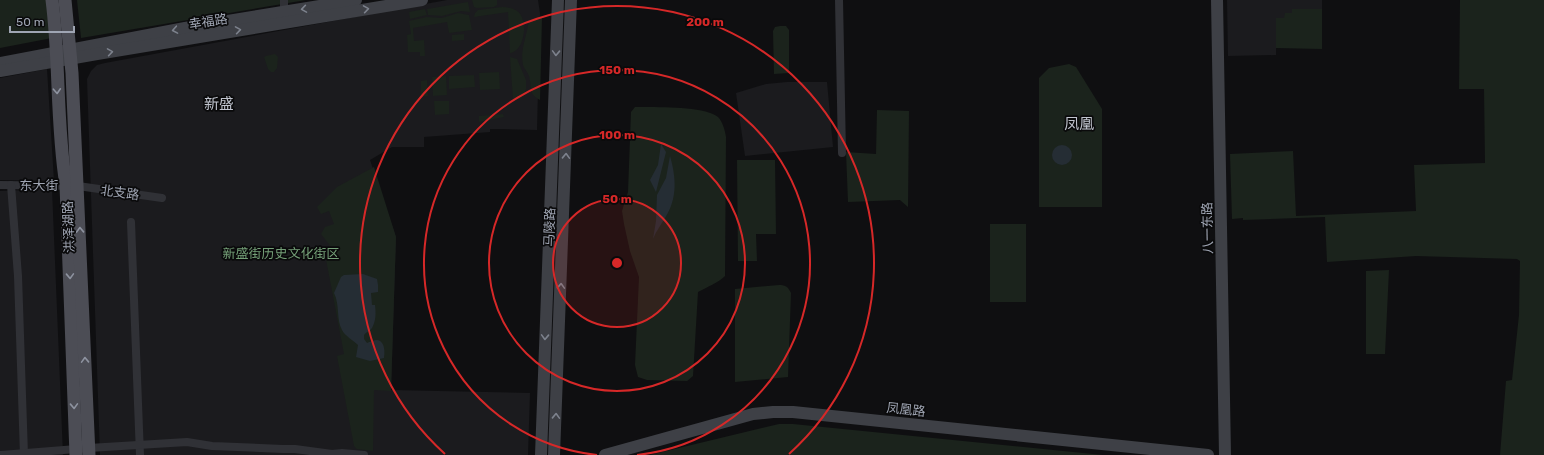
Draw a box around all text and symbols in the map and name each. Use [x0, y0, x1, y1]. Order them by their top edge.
one-way arrow [301, 4, 307, 13]
one-way arrow [363, 5, 369, 14]
scale bar [10, 8, 74, 34]
street label: 幸福路 [188, 11, 229, 32]
text: 50 m [16, 15, 44, 29]
text: 200 m [686, 15, 724, 29]
one-way arrow [172, 25, 178, 33]
one-way arrow [235, 27, 241, 35]
one-way arrow [107, 48, 113, 56]
one-way arrow [552, 50, 560, 56]
text: 150 m [599, 63, 635, 77]
one-way arrow [53, 88, 62, 94]
district label: 新盛 [204, 95, 234, 113]
district label: 凤凰 [1064, 115, 1094, 133]
text: 100 m [599, 128, 635, 142]
one-way arrow [562, 153, 570, 159]
street label: 东大街 [19, 178, 59, 193]
street label: 北支路 [100, 182, 140, 203]
text: 50 m [602, 192, 632, 206]
street label: 洪泽湖路 [60, 201, 77, 253]
street label: 八一东路 [1200, 202, 1215, 254]
street label: 马陵路 [541, 207, 558, 247]
one-way arrow [76, 227, 84, 233]
park label: 新盛街历史文化街区 [222, 246, 340, 261]
centre of rings [610, 256, 624, 270]
one-way arrow [65, 273, 74, 279]
one-way arrow [557, 283, 565, 289]
one-way arrow [541, 334, 550, 340]
one-way arrow [81, 357, 89, 363]
street label: 凤凰路 [886, 400, 926, 419]
one-way arrow [70, 403, 79, 409]
one-way arrow [552, 413, 560, 419]

